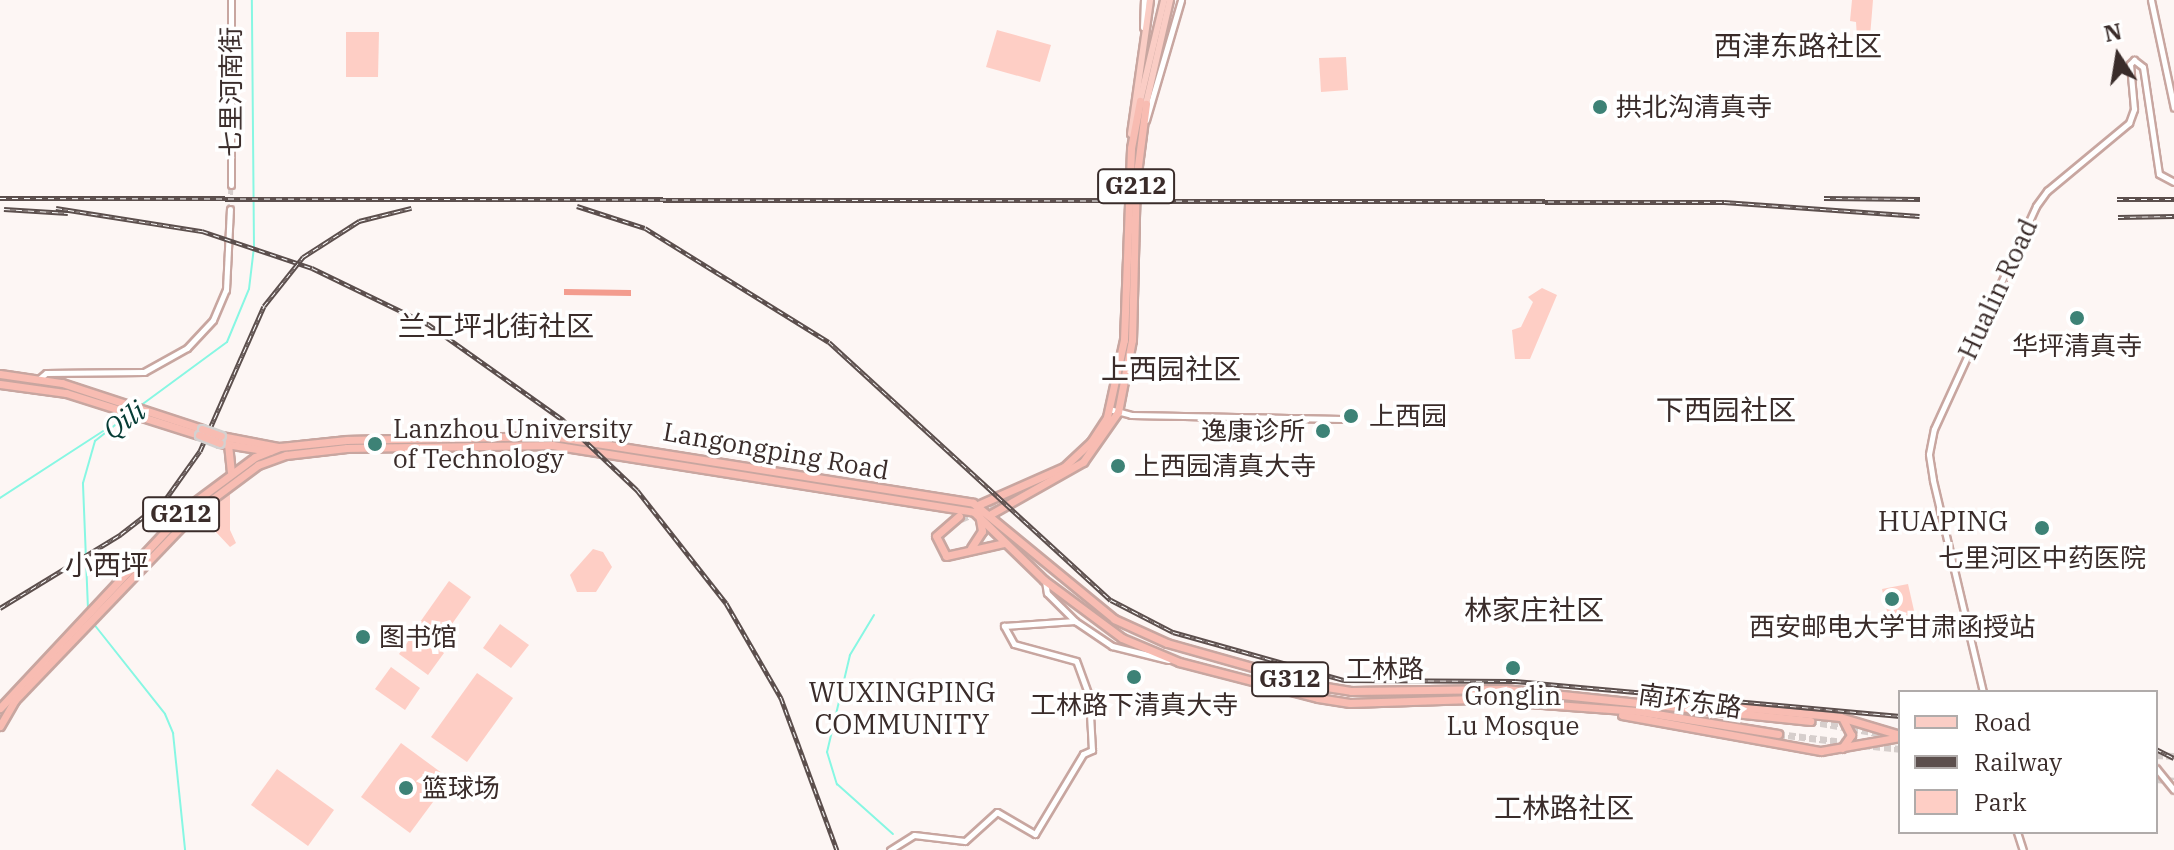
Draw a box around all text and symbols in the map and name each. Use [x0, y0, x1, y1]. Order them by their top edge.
north arrow [2078, 16, 2158, 96]
text: N [2101, 16, 2124, 48]
street label: 七里河南街 [215, 27, 247, 157]
district label: 西津东路社区 [1714, 29, 1882, 63]
place label: 拱北沟清真寺 [1616, 91, 1772, 123]
marker: 拱北沟清真寺 [1591, 98, 1609, 116]
road number: G212 [1096, 166, 1176, 206]
street label: Hualin Road [1952, 214, 2044, 364]
district label: 兰工坪北街社区 [398, 309, 594, 343]
marker: 华坪清真寺 [2068, 309, 2086, 327]
place label: 华坪清真寺 [2012, 330, 2142, 362]
district label: 上西园社区 [1101, 352, 1241, 386]
district label: 下西园社区 [1656, 393, 1796, 427]
water label: Qili [97, 394, 151, 446]
place label: 上西园 [1369, 400, 1447, 432]
marker: 上西园 [1340, 405, 1362, 427]
place label: Lanzhou University of Technology [393, 413, 632, 474]
place label: 逸康诊所 [1201, 415, 1305, 447]
street label: Langongping Road [661, 416, 891, 486]
marker: 逸康诊所 [1312, 420, 1334, 442]
marker: Lanzhou University of Technology [364, 433, 386, 455]
place label: 上西园清真大寺 [1134, 450, 1316, 482]
marker: 上西园清真大寺 [1109, 457, 1127, 475]
road number: G212 [141, 494, 221, 534]
district label: HUAPING [1871, 504, 2015, 538]
marker: 七里河区中药医院 [2031, 517, 2053, 539]
place label: 七里河区中药医院 [1938, 542, 2146, 574]
district label: 小西坪 [65, 548, 149, 582]
marker: 西安邮电大学甘肃函授站 [1883, 590, 1901, 608]
district label: 林家庄社区 [1464, 593, 1604, 627]
place label: 西安邮电大学甘肃函授站 [1749, 611, 2035, 643]
place label: 图书馆 [379, 621, 457, 653]
marker: 图书馆 [354, 628, 372, 646]
street label: 工林路 [1346, 653, 1424, 685]
road number: G312 [1250, 659, 1330, 699]
marker: Gonglin Lu Mosque [1504, 659, 1522, 677]
marker: 工林路下清真大寺 [1125, 668, 1143, 686]
district label: WUXINGPING COMMUNITY [798, 675, 1006, 741]
street label: 南环东路 [1636, 678, 1744, 724]
place label: Gonglin Lu Mosque [1447, 680, 1579, 742]
place label: 工林路下清真大寺 [1030, 689, 1238, 721]
legend [1898, 690, 2158, 834]
text: Road [1974, 706, 2031, 738]
text: Railway [1974, 746, 2062, 778]
place label: 篮球场 [422, 772, 500, 804]
marker: 篮球场 [397, 779, 415, 797]
text: Park [1974, 786, 2026, 818]
district label: 工林路社区 [1494, 791, 1634, 825]

